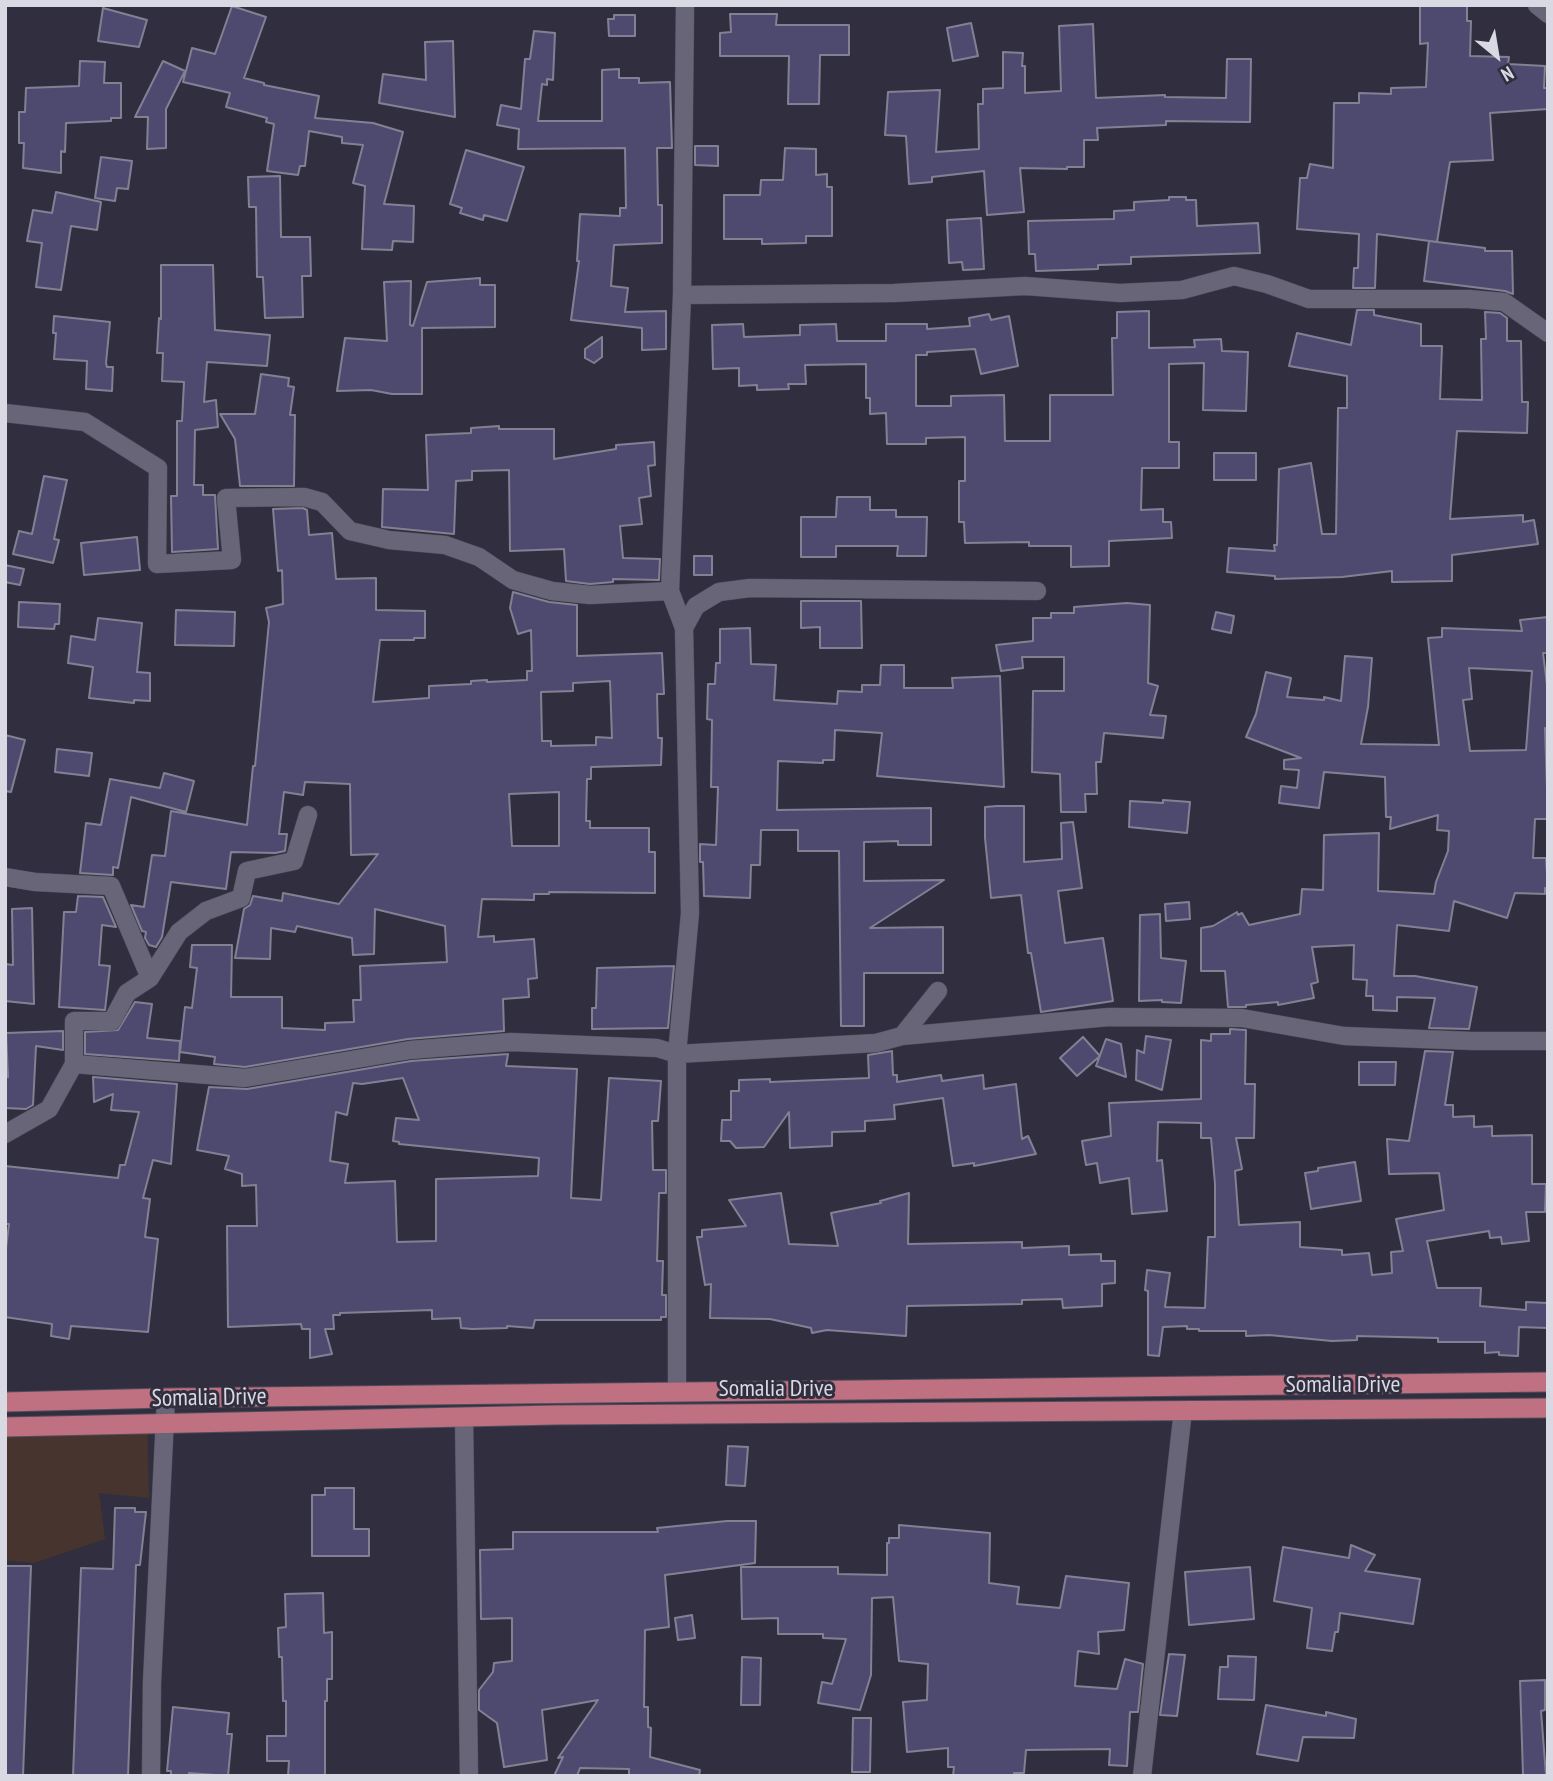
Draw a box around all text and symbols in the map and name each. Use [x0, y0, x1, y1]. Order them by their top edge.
north arrow [1462, 21, 1532, 91]
text: N [1497, 61, 1518, 87]
street label: Somalia Drive [1286, 1371, 1400, 1399]
street label: Somalia Drive [719, 1375, 833, 1403]
street label: Somalia Drive [151, 1383, 267, 1413]

